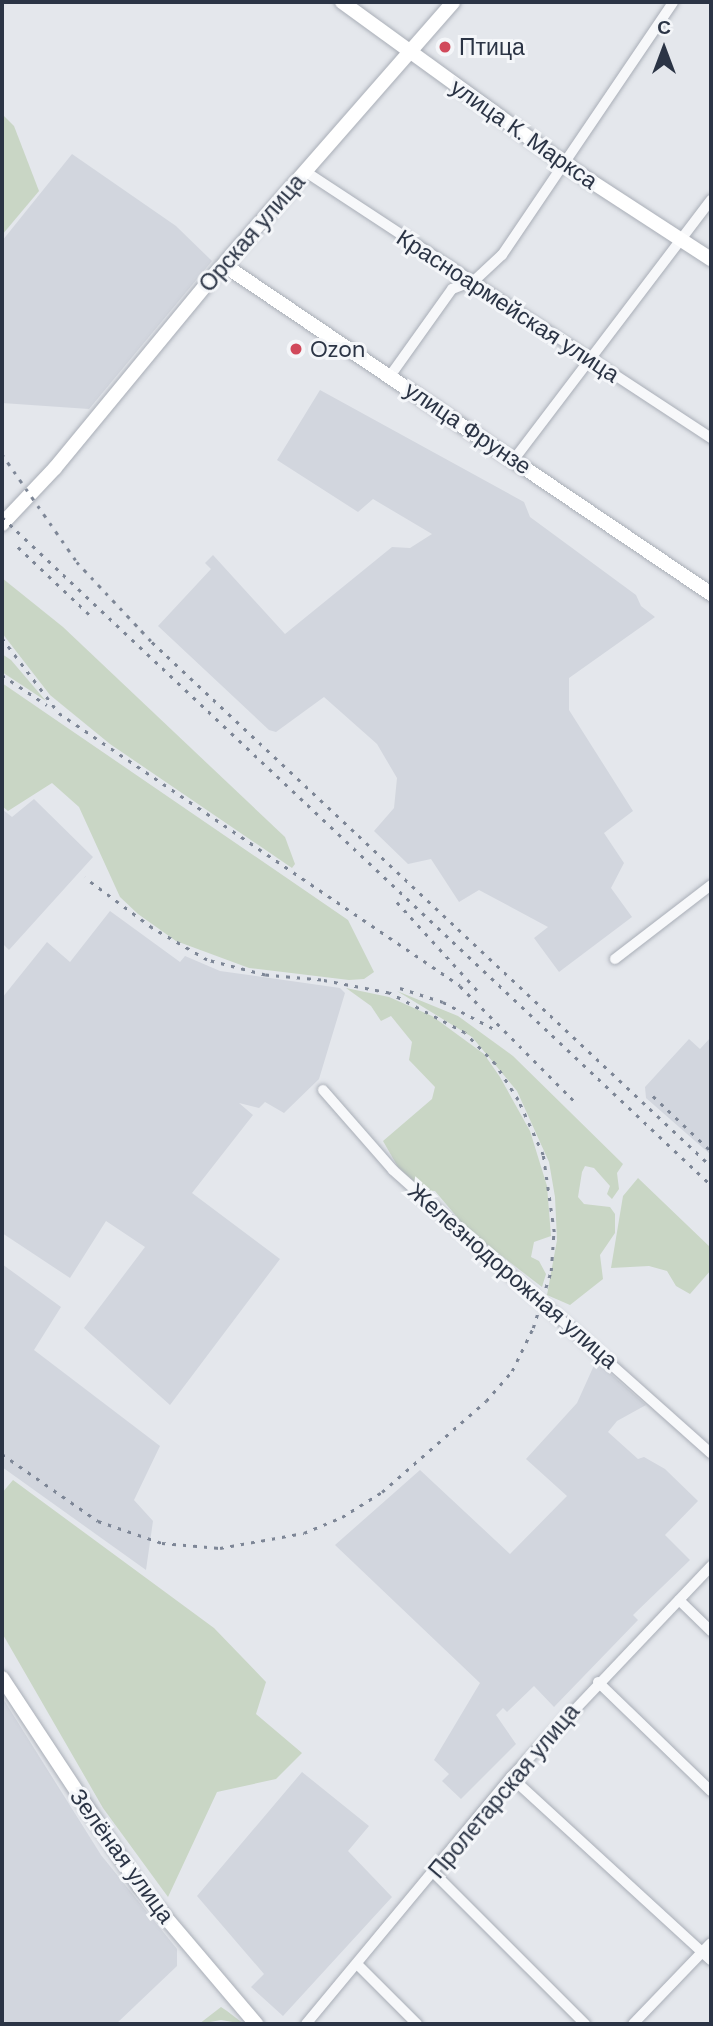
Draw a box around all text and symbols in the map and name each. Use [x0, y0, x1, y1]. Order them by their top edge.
north arrow [629, 14, 699, 84]
text: С [657, 15, 671, 40]
place label: Птица [459, 33, 525, 61]
marker: Птица [437, 39, 453, 55]
street label: улица К. Маркса [445, 73, 603, 195]
street label: Орская улица [193, 168, 311, 298]
street label: Красноармейская улица [392, 224, 624, 388]
place label: Ozon [310, 335, 365, 363]
marker: Ozon [288, 341, 304, 357]
street label: улица Фрунзе [399, 376, 537, 480]
street label: Железнодорожная улица [403, 1178, 623, 1374]
street label: Пролетарская улица [423, 1698, 585, 1884]
street label: Зелёная улица [64, 1783, 180, 1929]

